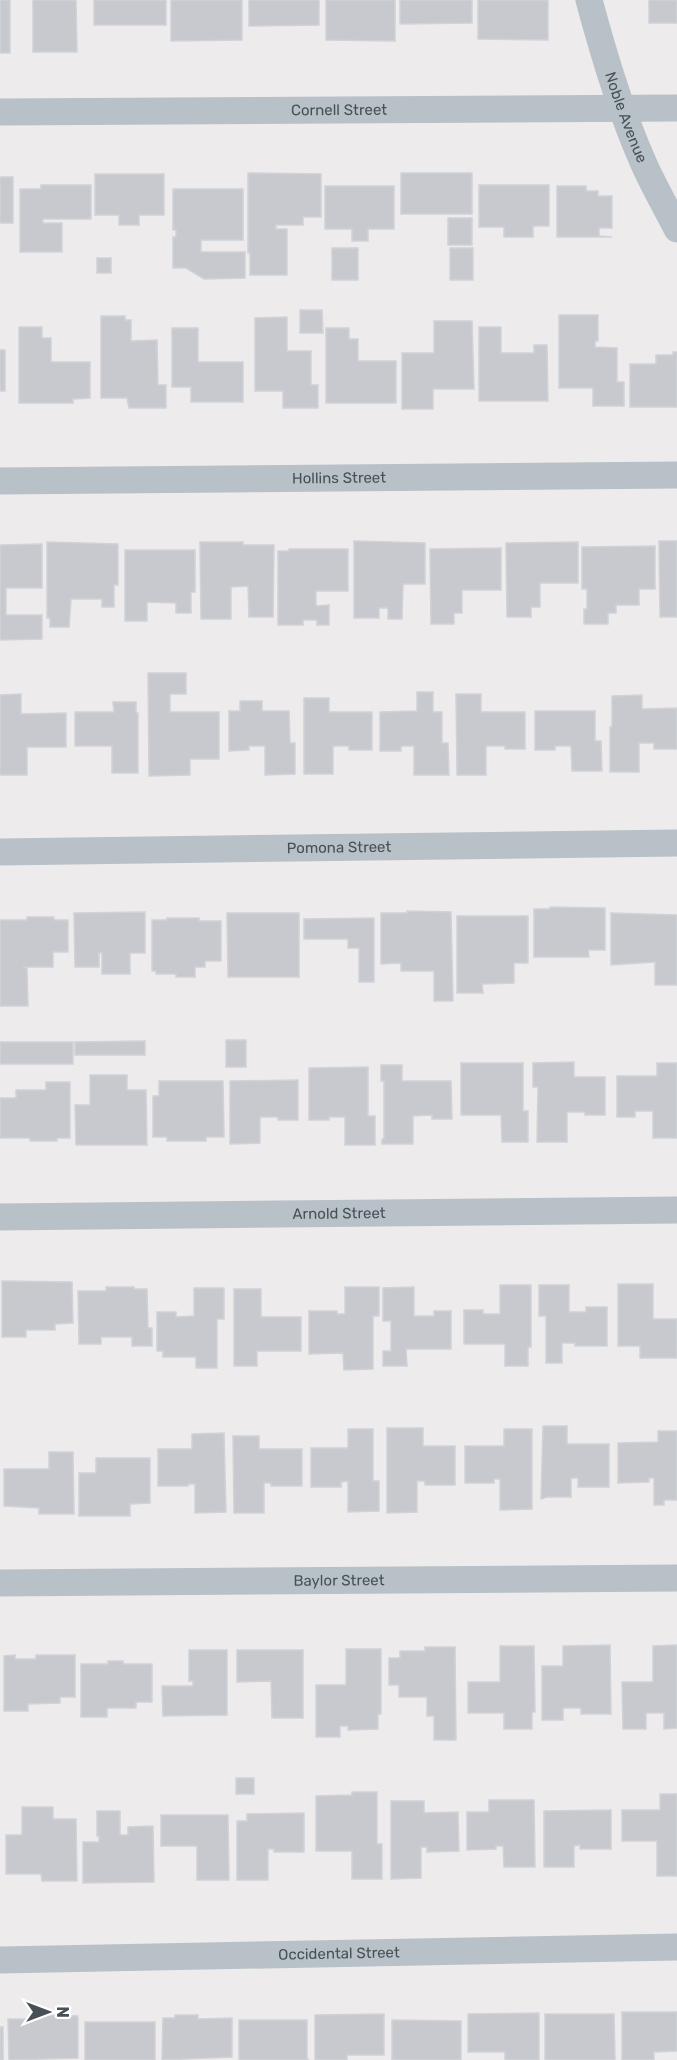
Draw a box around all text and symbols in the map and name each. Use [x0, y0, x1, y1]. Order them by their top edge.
street label: Noble Avenue [601, 69, 651, 166]
street label: Cornell Street [291, 101, 387, 119]
street label: Hollins Street [292, 469, 386, 487]
street label: Pomona Street [287, 838, 392, 857]
street label: Arnold Street [292, 1204, 386, 1223]
street label: Baylor Street [293, 1571, 385, 1590]
street label: Occidental Street [278, 1943, 400, 1964]
north arrow [18, 1982, 78, 2042]
text: N [53, 2006, 72, 2018]

